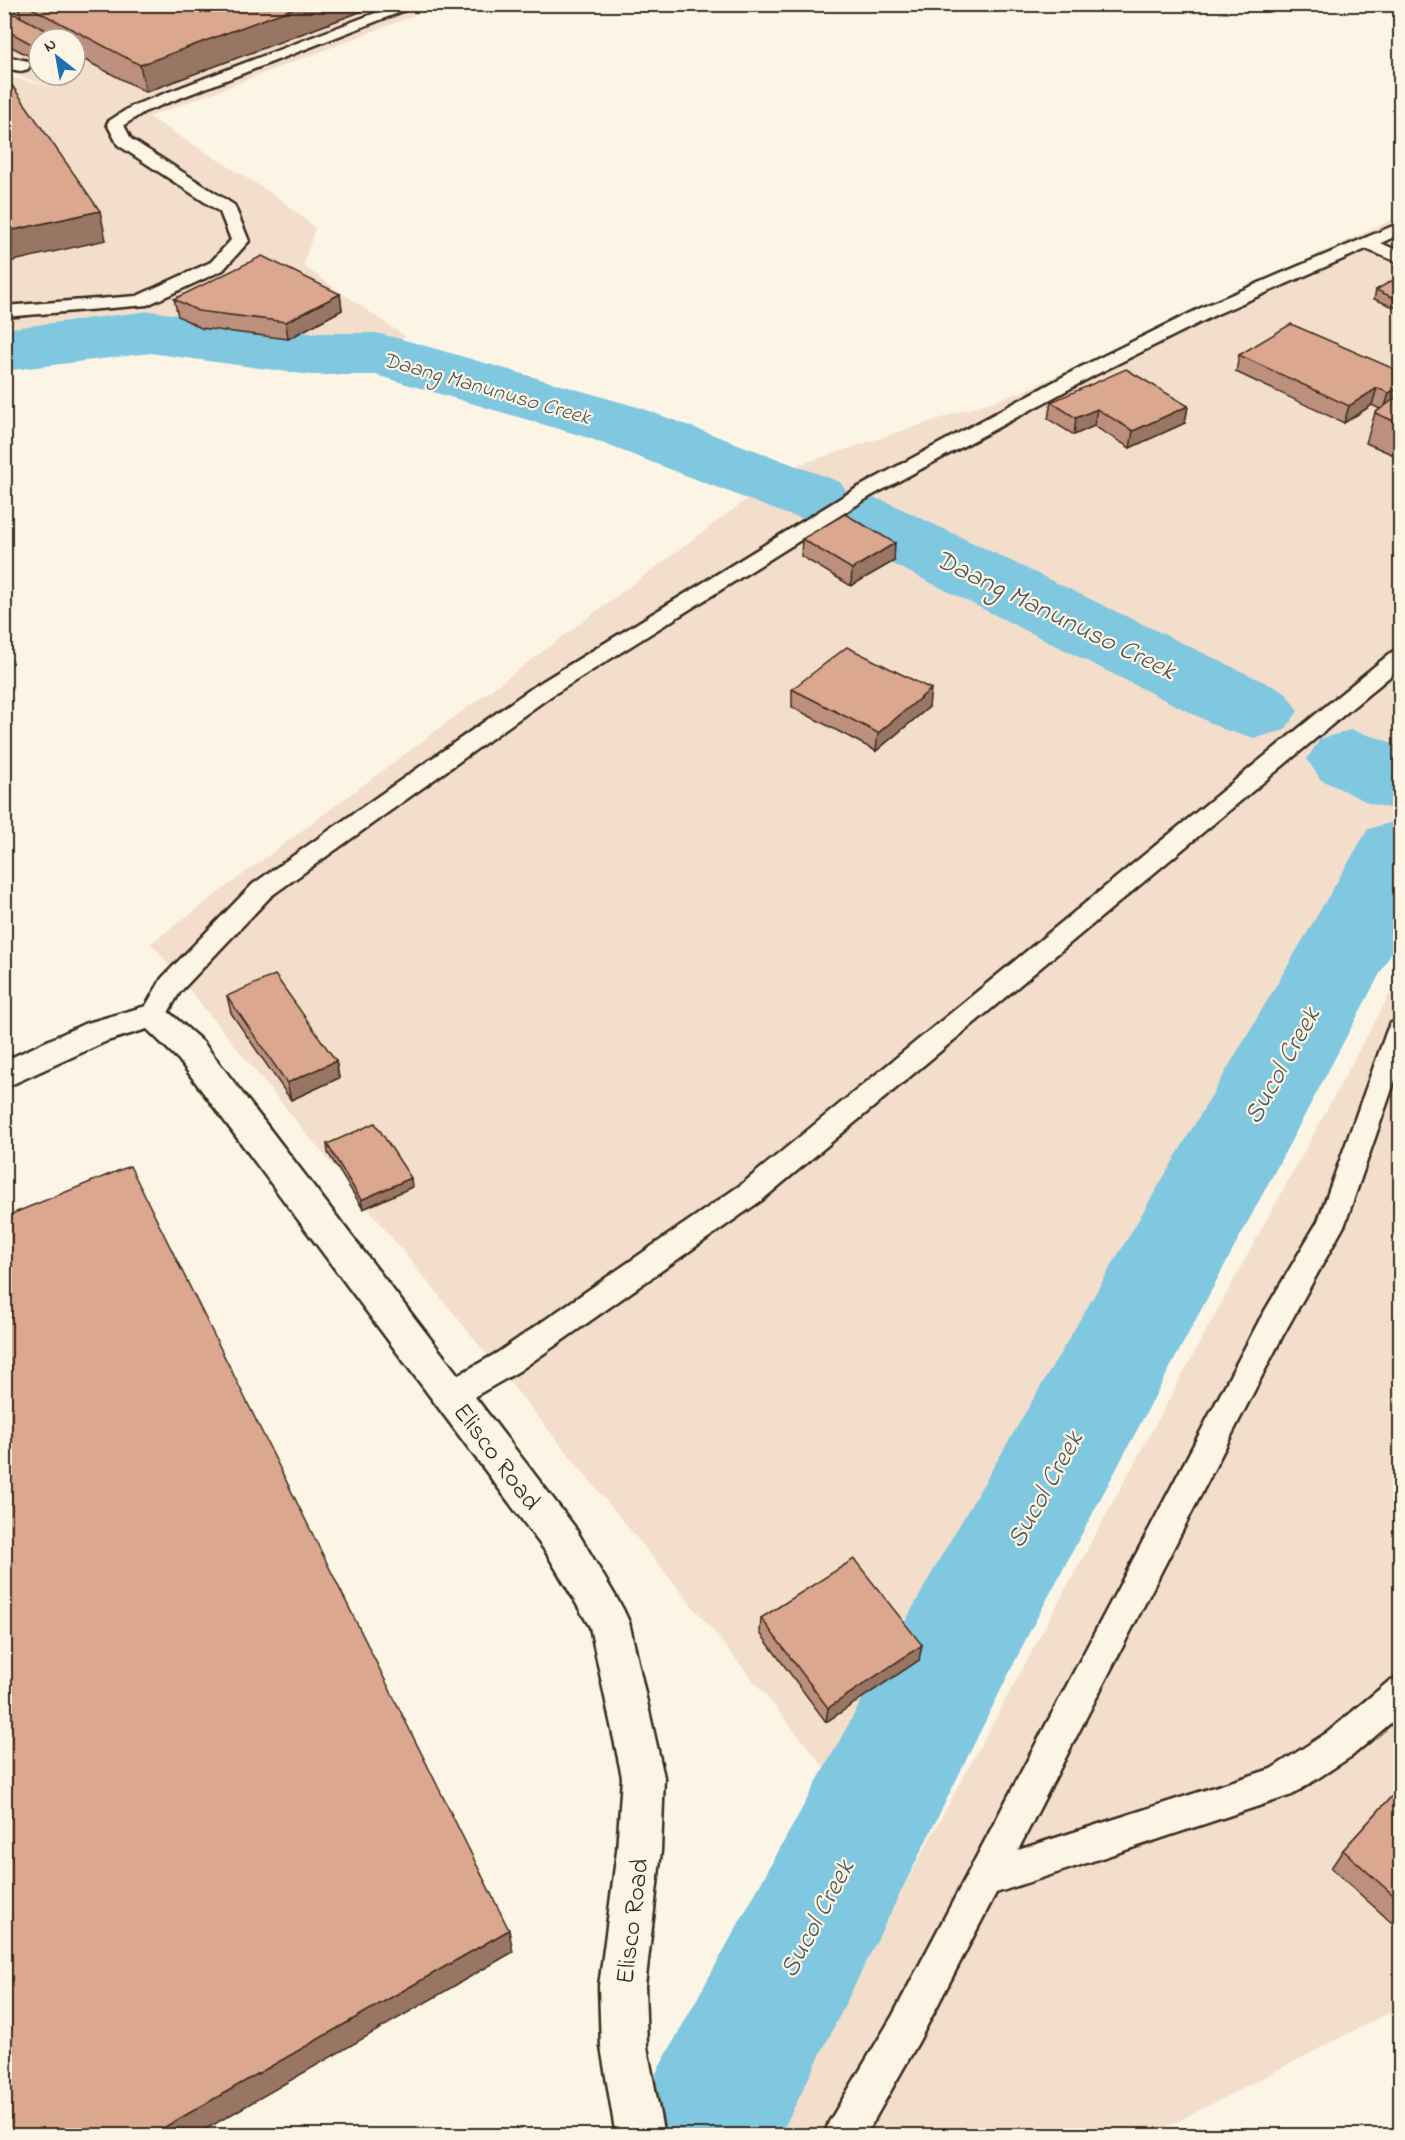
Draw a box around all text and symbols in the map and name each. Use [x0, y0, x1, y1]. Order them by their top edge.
north arrow [27, 27, 87, 87]
text: N [39, 33, 61, 59]
water label: Daang Manunuso Creek [379, 345, 595, 435]
water label: Daang Manunuso Creek [928, 541, 1183, 693]
water label: Sucol Creek [1235, 1000, 1332, 1132]
street label: Elisco Road [442, 1396, 549, 1520]
water label: Sucol Creek [998, 1424, 1095, 1556]
water label: Sucol Creek [771, 1852, 866, 1985]
street label: Elisco Road [607, 1856, 661, 1986]

